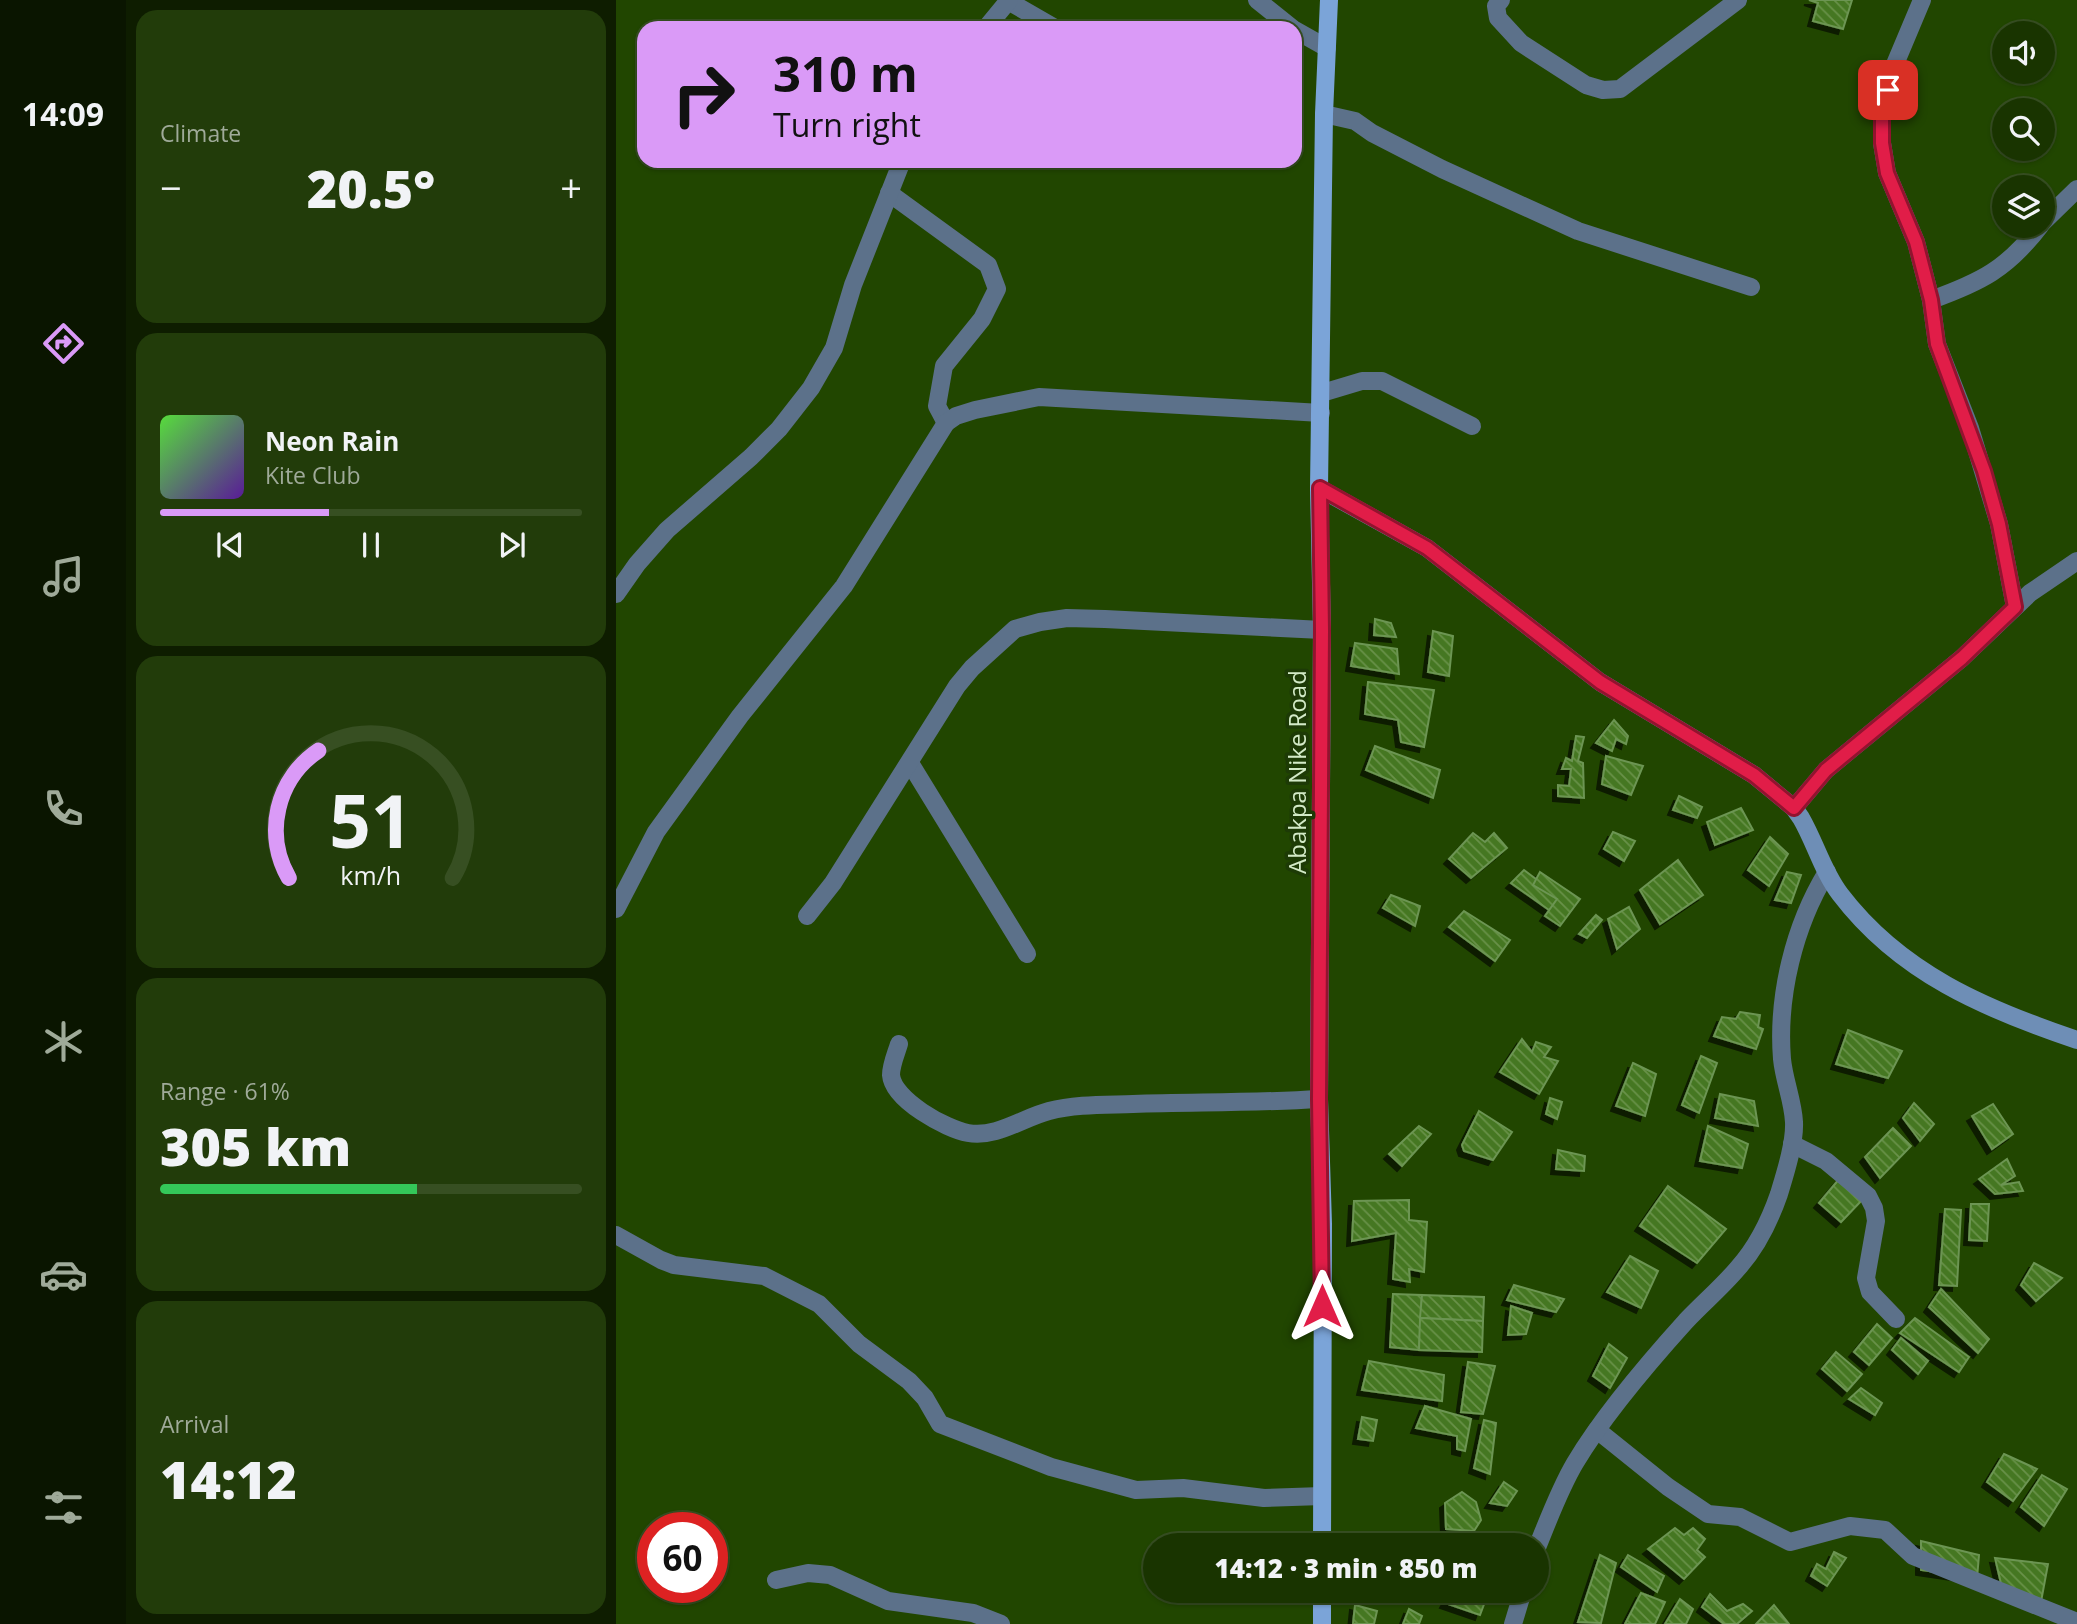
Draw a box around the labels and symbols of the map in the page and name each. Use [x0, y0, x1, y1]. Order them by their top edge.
pin [1858, 60, 1918, 120]
street label: Abakpa Nike Road [1280, 670, 1313, 874]
position arrow [1285, 1269, 1359, 1343]
speed limit sign: 60 [637, 1512, 728, 1603]

